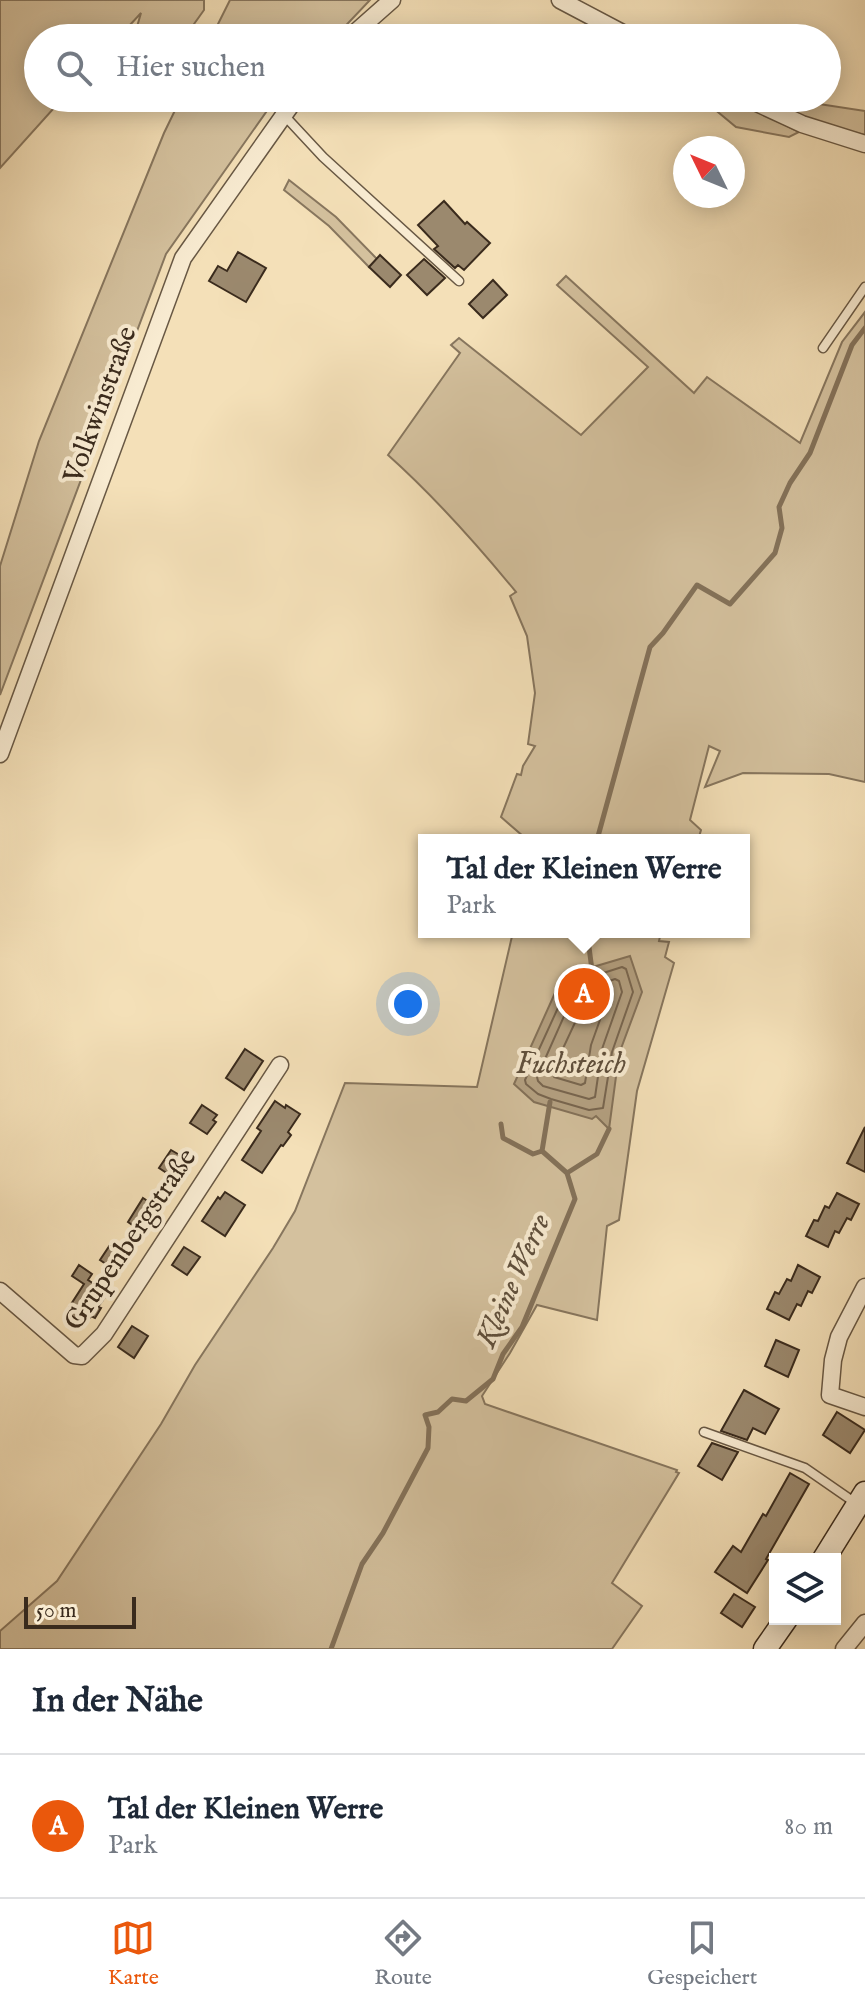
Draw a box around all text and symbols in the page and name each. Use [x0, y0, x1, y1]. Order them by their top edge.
search box [24, 24, 841, 112]
icon: search [52, 46, 96, 90]
text: Hier suchen [116, 49, 266, 87]
north arrow [673, 136, 745, 208]
street label: Volkwinstraße [56, 322, 146, 489]
popup [418, 834, 750, 938]
text: Tal der Kleinen Werre [446, 851, 722, 889]
text: Park [446, 889, 496, 922]
pin: A [558, 964, 610, 1024]
your location [388, 984, 428, 1024]
water label: Fuchsteich [516, 1046, 627, 1084]
street label: Grupenbergstraße [57, 1142, 205, 1338]
water label: Kleine Werre [467, 1208, 560, 1355]
map controls [769, 1553, 841, 1625]
button: layers [769, 1553, 841, 1625]
scale bar [24, 1593, 136, 1629]
text: 50 m [36, 1597, 77, 1625]
text: In der Nähe [32, 1680, 203, 1723]
text: Tal der Kleinen Werre [108, 1791, 383, 1829]
text: A [49, 1810, 67, 1843]
text: 80 m [784, 1810, 833, 1843]
text: Park [108, 1829, 157, 1862]
tab: Karte [108, 1916, 159, 1992]
tab: Route [374, 1916, 432, 1992]
tab: Gespeichert [647, 1916, 757, 1992]

